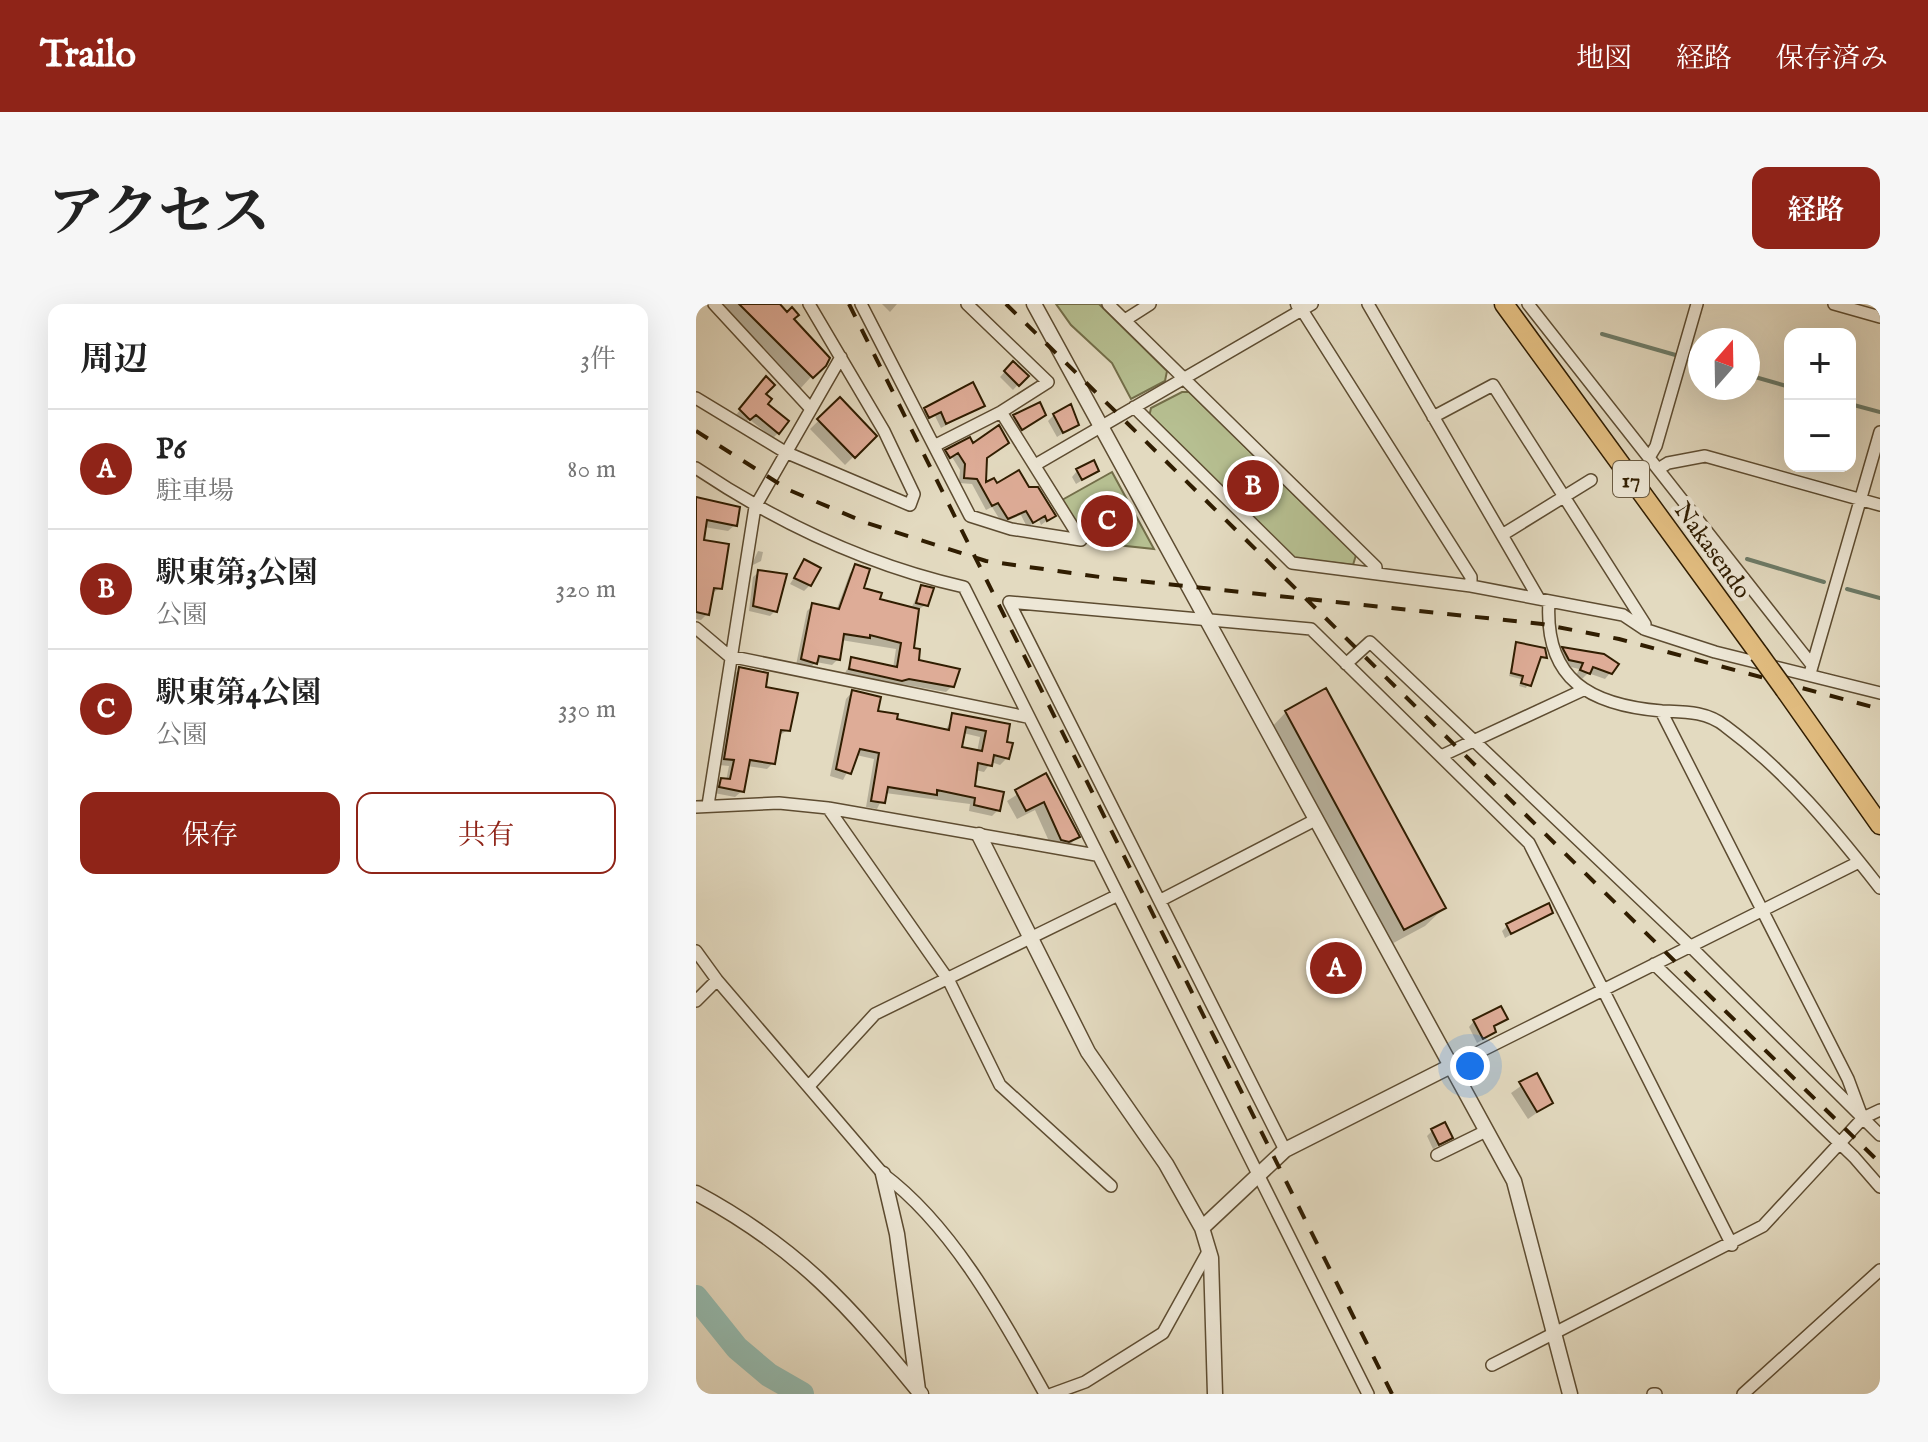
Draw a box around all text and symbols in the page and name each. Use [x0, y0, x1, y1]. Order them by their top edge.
text: Trailo [40, 32, 136, 80]
text: 地図 [1576, 42, 1632, 77]
text: 経路 [1676, 42, 1732, 77]
text: 保存済み [1776, 42, 1888, 77]
button: 経路 [1752, 167, 1880, 249]
text: アクセス [48, 179, 270, 250]
north arrow [1688, 328, 1760, 400]
map controls [1784, 328, 1856, 472]
button: + [1784, 328, 1856, 400]
text: 周辺 [80, 339, 148, 382]
text: 3件 [580, 343, 616, 376]
button: − [1784, 400, 1856, 472]
text: P6 [156, 431, 186, 469]
text: A [97, 453, 115, 486]
text: 80 m [567, 453, 616, 486]
pin: B [1227, 456, 1279, 516]
road number: 17 [1613, 461, 1649, 497]
text: 駐車場 [156, 475, 234, 508]
pin: C [1081, 491, 1133, 551]
street label: Nakasendo [1666, 497, 1757, 605]
text: 駅東第3公園 [156, 555, 317, 593]
text: B [97, 573, 115, 606]
text: 320 m [556, 573, 616, 606]
text: 公園 [156, 599, 208, 632]
text: 駅東第4公園 [156, 675, 321, 713]
text: C [97, 693, 115, 726]
text: 330 m [558, 693, 616, 726]
text: 公園 [156, 719, 208, 752]
button: 保存 [80, 792, 340, 874]
button: 共有 [356, 792, 616, 874]
pin: A [1310, 938, 1362, 998]
your location [1450, 1046, 1490, 1086]

